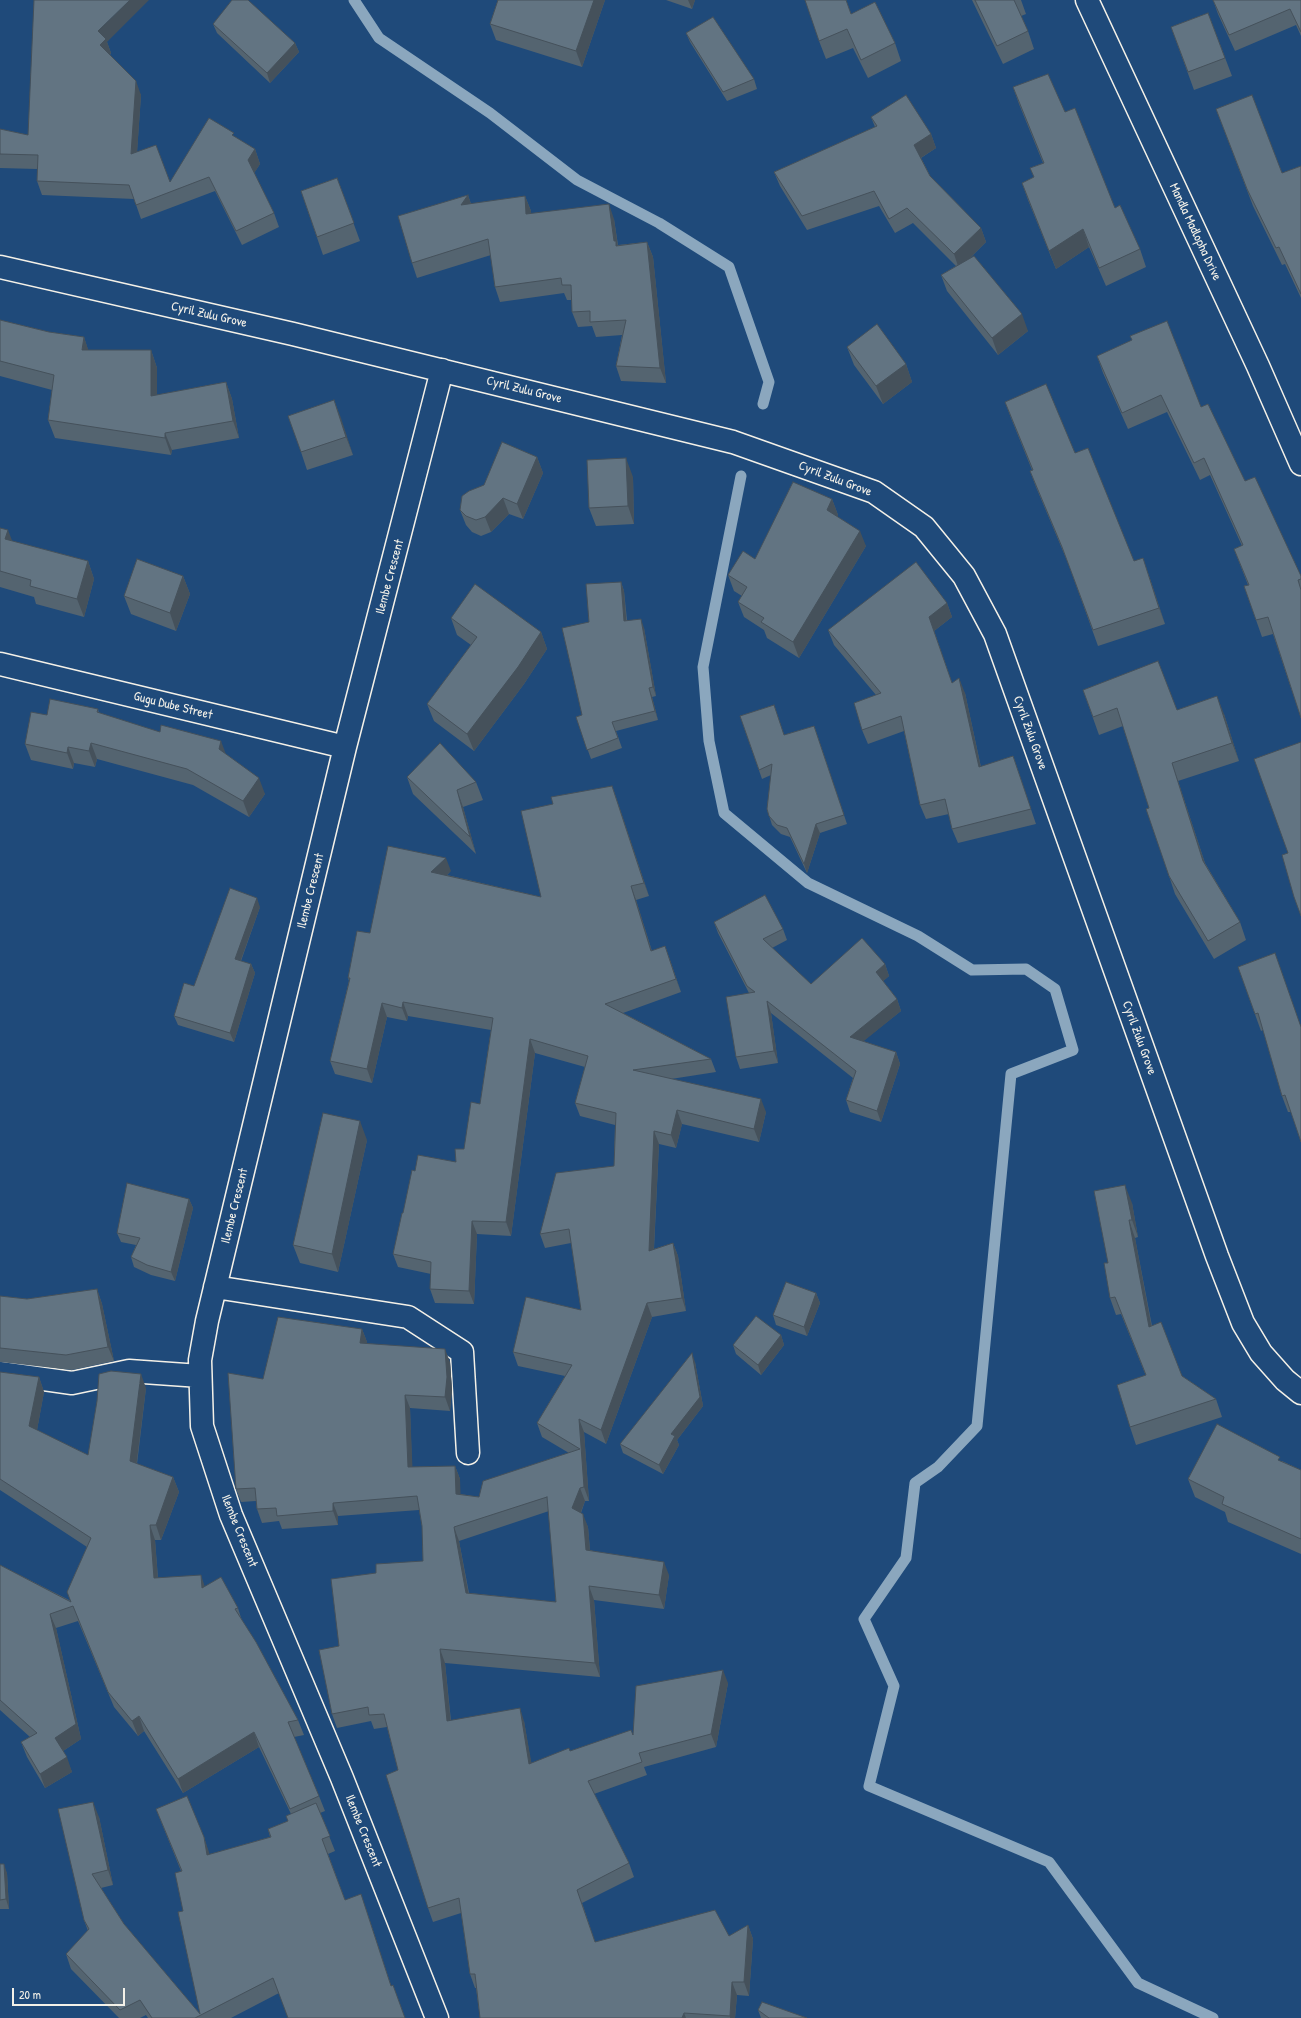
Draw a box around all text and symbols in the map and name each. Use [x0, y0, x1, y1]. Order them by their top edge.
street label: Mandla Madlopha Drive [1166, 181, 1224, 283]
street label: Cyril Zulu Grove [170, 299, 248, 331]
street label: Cyril Zulu Grove [485, 373, 563, 407]
street label: Cyril Zulu Grove [796, 458, 874, 500]
street label: Ilembe Crescent [373, 538, 407, 616]
street label: Gugu Dube Street [132, 689, 214, 723]
street label: Cyril Zulu Grove [1009, 694, 1051, 772]
street label: Ilembe Crescent [294, 852, 328, 930]
street label: Cyril Zulu Grove [1118, 999, 1160, 1077]
street label: Ilembe Crescent [218, 1167, 252, 1245]
street label: Ilembe Crescent [217, 1492, 261, 1570]
street label: Ilembe Crescent [341, 1792, 385, 1870]
scale bar [14, 1980, 127, 2006]
text: 20 m [19, 1986, 41, 2003]

